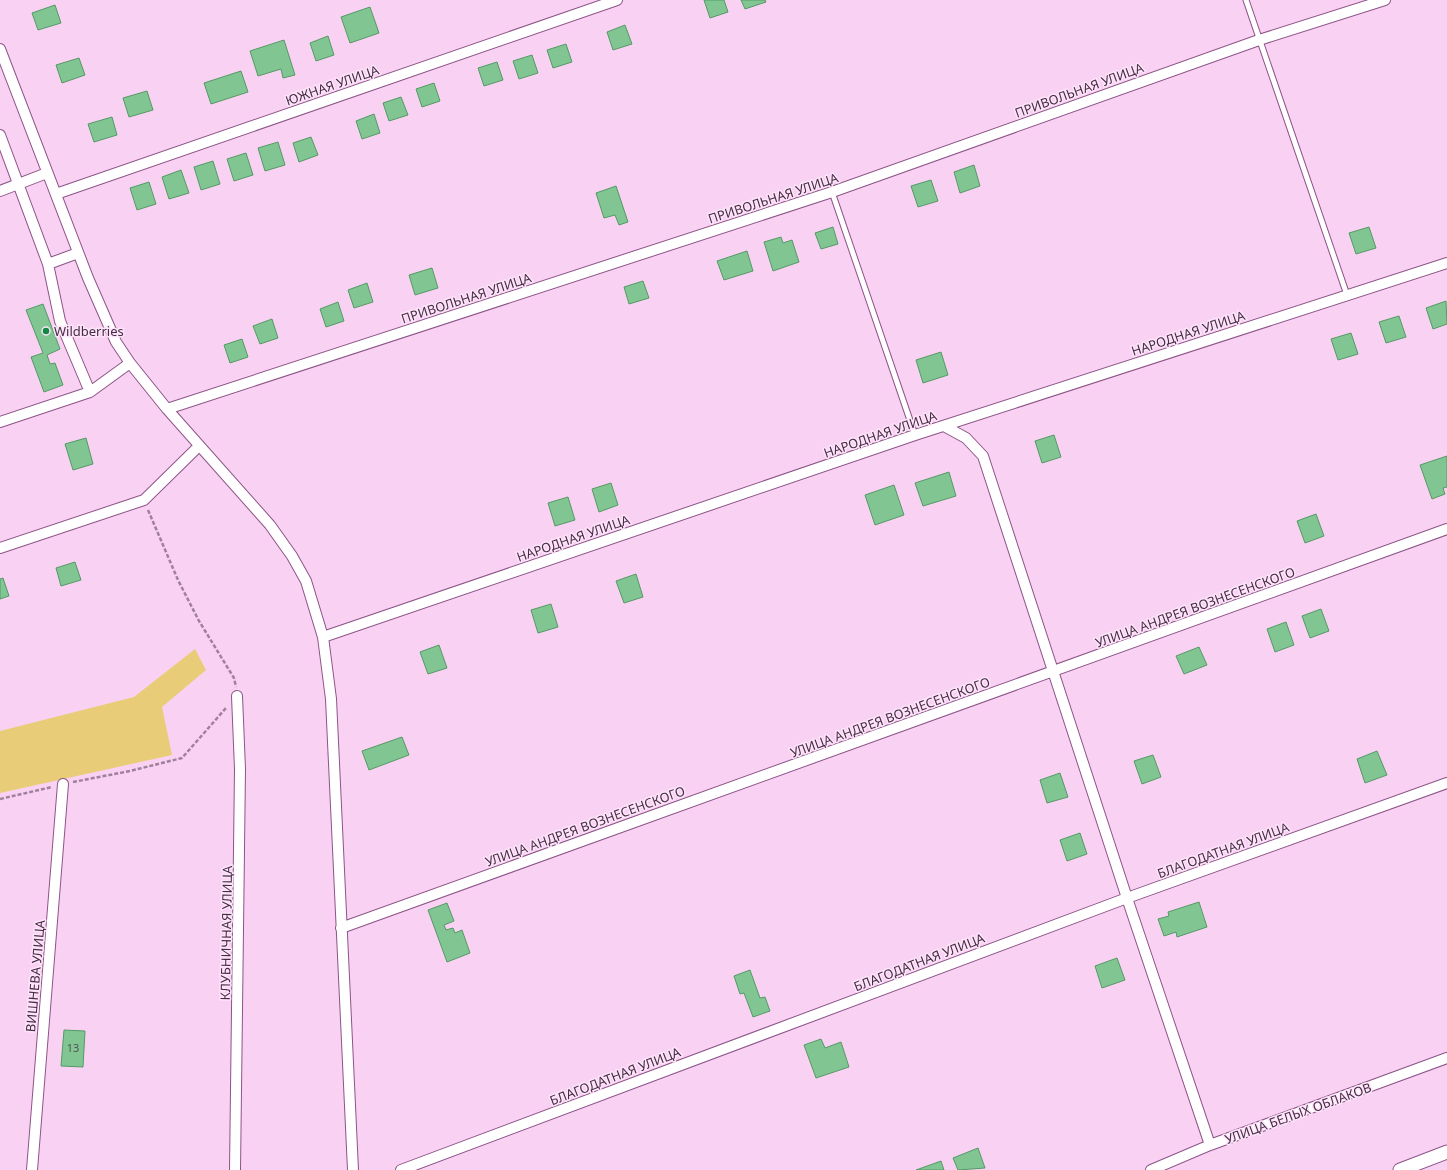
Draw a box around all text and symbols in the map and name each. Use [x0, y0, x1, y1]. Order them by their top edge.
street label: ПРИВОЛЬНАЯ УЛИЦА [1012, 58, 1146, 122]
street label: ЮЖНАЯ УЛИЦА [283, 60, 382, 109]
street label: ПРИВОЛЬНАЯ УЛИЦА [706, 168, 841, 228]
street label: ПРИВОЛЬНАЯ УЛИЦА [399, 268, 534, 328]
street label: НАРОДНАЯ УЛИЦА [1129, 306, 1248, 360]
place label: Wildberries [54, 322, 124, 340]
marker: Wildberries [41, 326, 51, 336]
street label: НАРОДНАЯ УЛИЦА [821, 406, 940, 462]
street label: НАРОДНАЯ УЛИЦА [514, 510, 633, 566]
street label: УЛИЦА АНДРЕЯ ВОЗНЕСЕНСКОГО [1093, 562, 1297, 652]
street label: УЛИЦА АНДРЕЯ ВОЗНЕСЕНСКОГО [788, 672, 992, 762]
street label: УЛИЦА АНДРЕЯ ВОЗНЕСЕНСКОГО [483, 781, 687, 871]
street label: БЛАГОДАТНАЯ УЛИЦА [1155, 818, 1292, 882]
street label: КЛУБНИЧНАЯ УЛИЦА [216, 865, 236, 1001]
street label: ВИШНЕВА УЛИЦА [21, 919, 49, 1033]
street label: БЛАГОДАТНАЯ УЛИЦА [851, 928, 988, 995]
house number: 13 [67, 1040, 79, 1055]
street label: БЛАГОДАТНАЯ УЛИЦА [547, 1042, 684, 1109]
street label: УЛИЦА БЕЛЫХ ОБЛАКОВ [1222, 1078, 1374, 1148]

